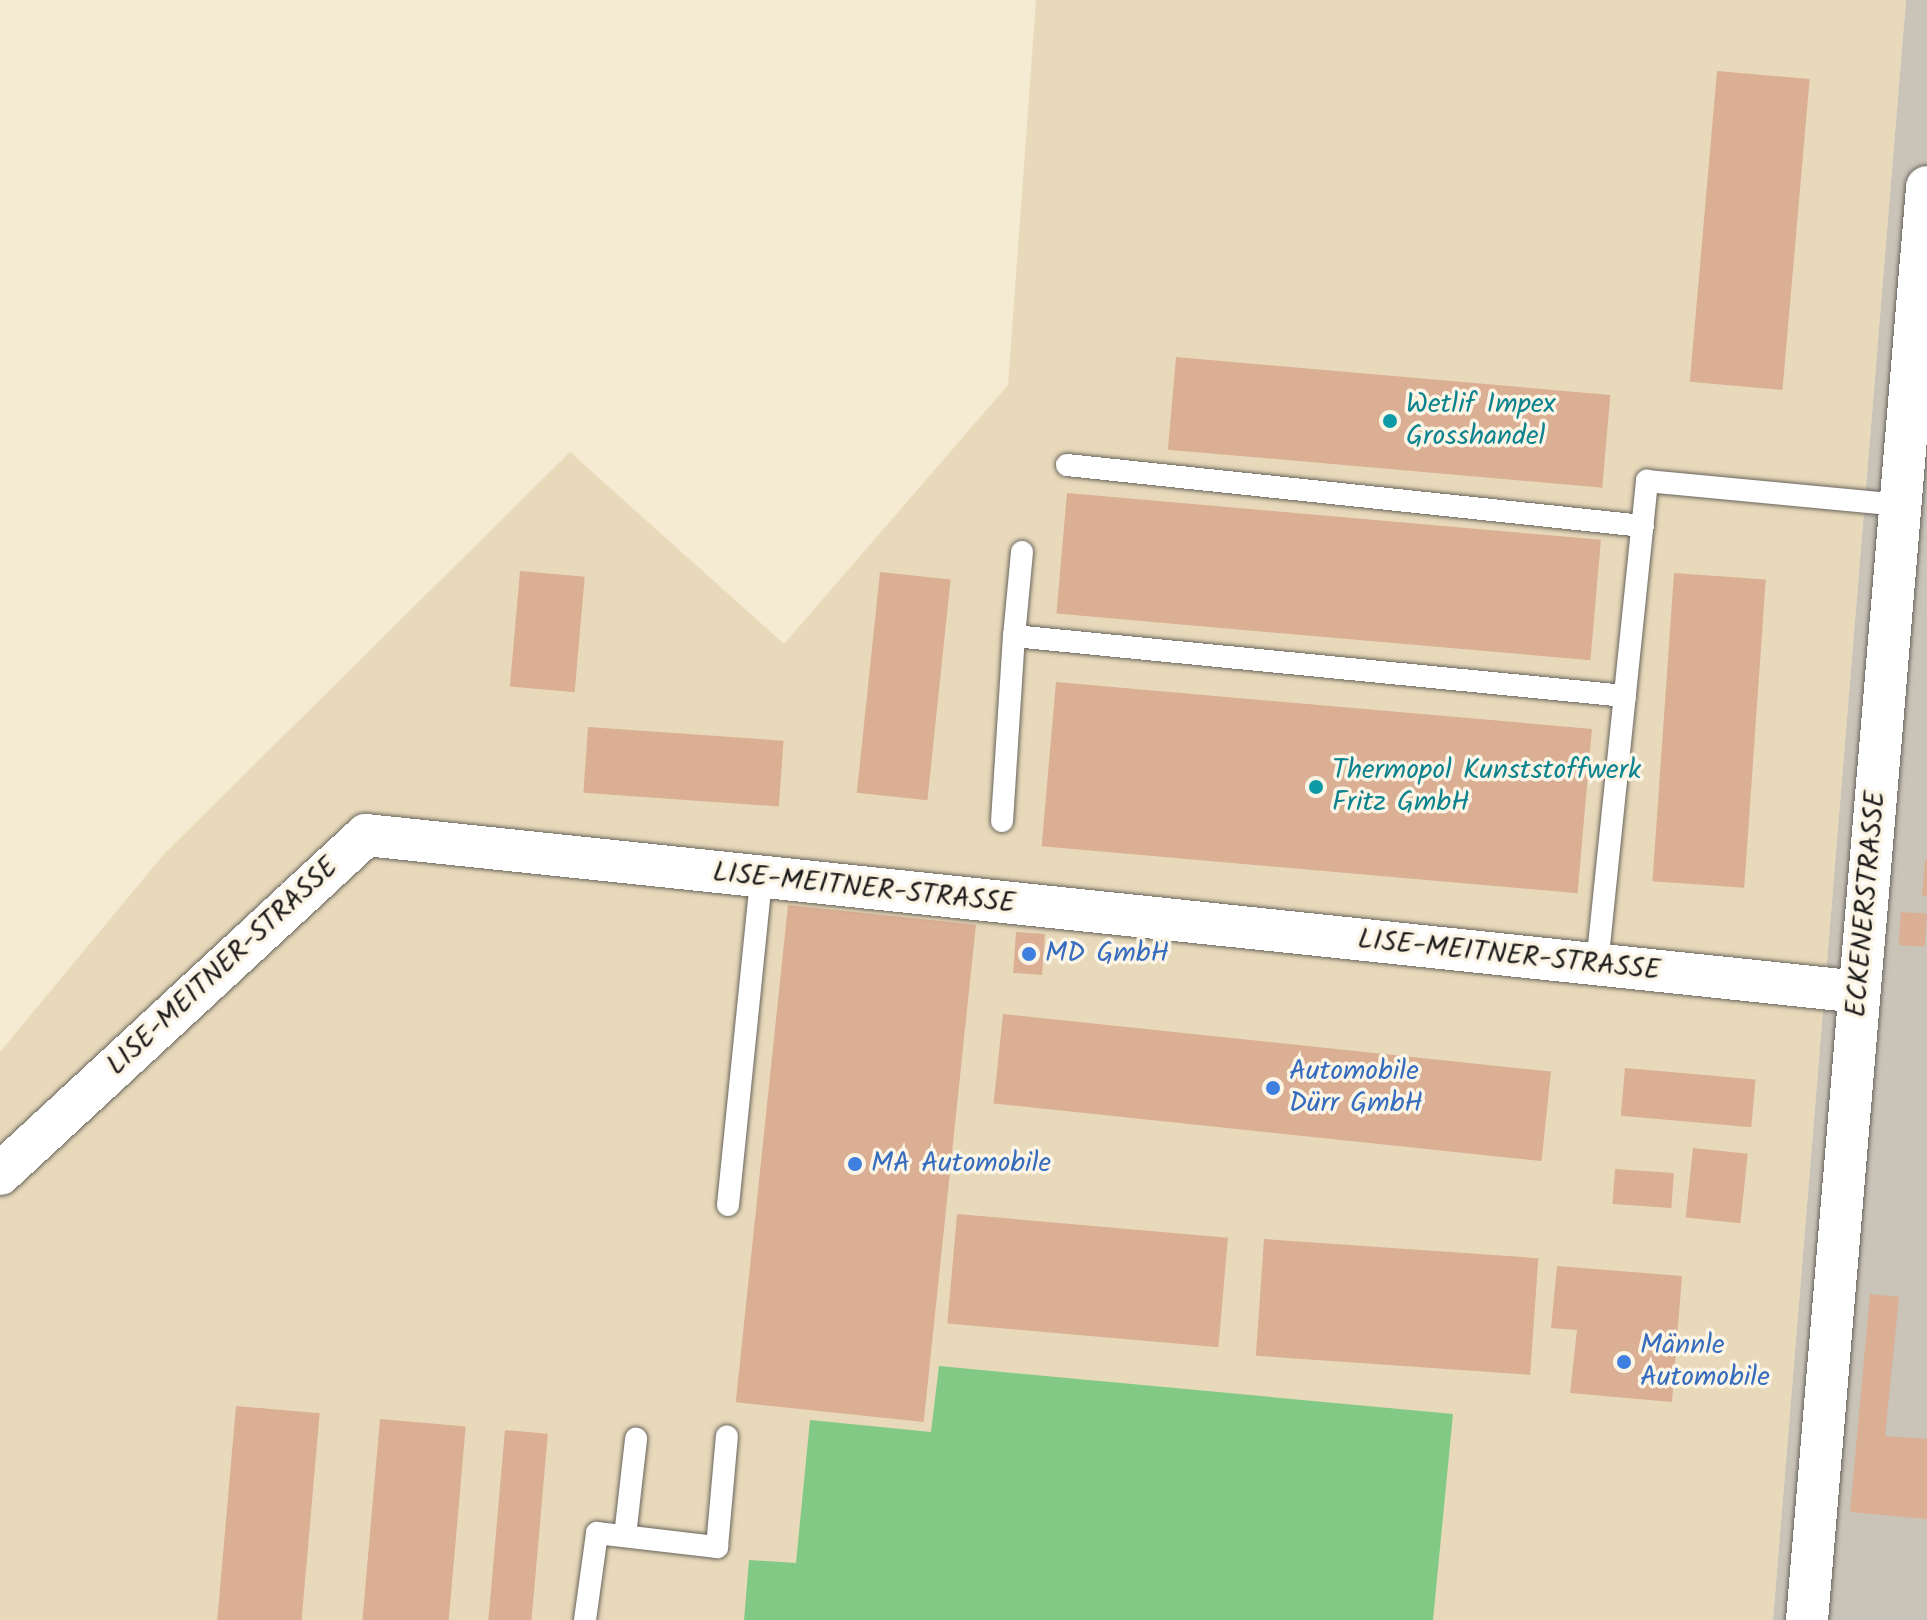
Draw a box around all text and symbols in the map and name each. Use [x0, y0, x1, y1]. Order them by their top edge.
place label: Wetlif Impex Grosshandel [1406, 388, 1556, 454]
marker: Wetlif Impex Grosshandel [1381, 412, 1399, 430]
place label: Thermopol Kunststoffwerk Fritz GmbH [1332, 754, 1641, 820]
marker: Thermopol Kunststoffwerk Fritz GmbH [1307, 778, 1325, 796]
street label: ECKENERSTRASSE [1840, 789, 1894, 1019]
street label: LISE-MEITNER-STRASSE [100, 851, 346, 1083]
street label: LISE-MEITNER-STRASSE [711, 856, 1017, 922]
street label: LISE-MEITNER-STRASSE [1356, 923, 1662, 989]
place label: MD GmbH [1045, 937, 1169, 971]
marker: MD GmbH [1020, 945, 1038, 963]
place label: Automobile Dürr GmbH [1289, 1055, 1423, 1121]
marker: Automobile Dürr GmbH [1264, 1079, 1282, 1097]
place label: MA Automobile [871, 1147, 1051, 1181]
marker: MA Automobile [846, 1155, 864, 1173]
place label: Männle Automobile [1640, 1329, 1770, 1395]
marker: Männle Automobile [1615, 1353, 1633, 1371]

